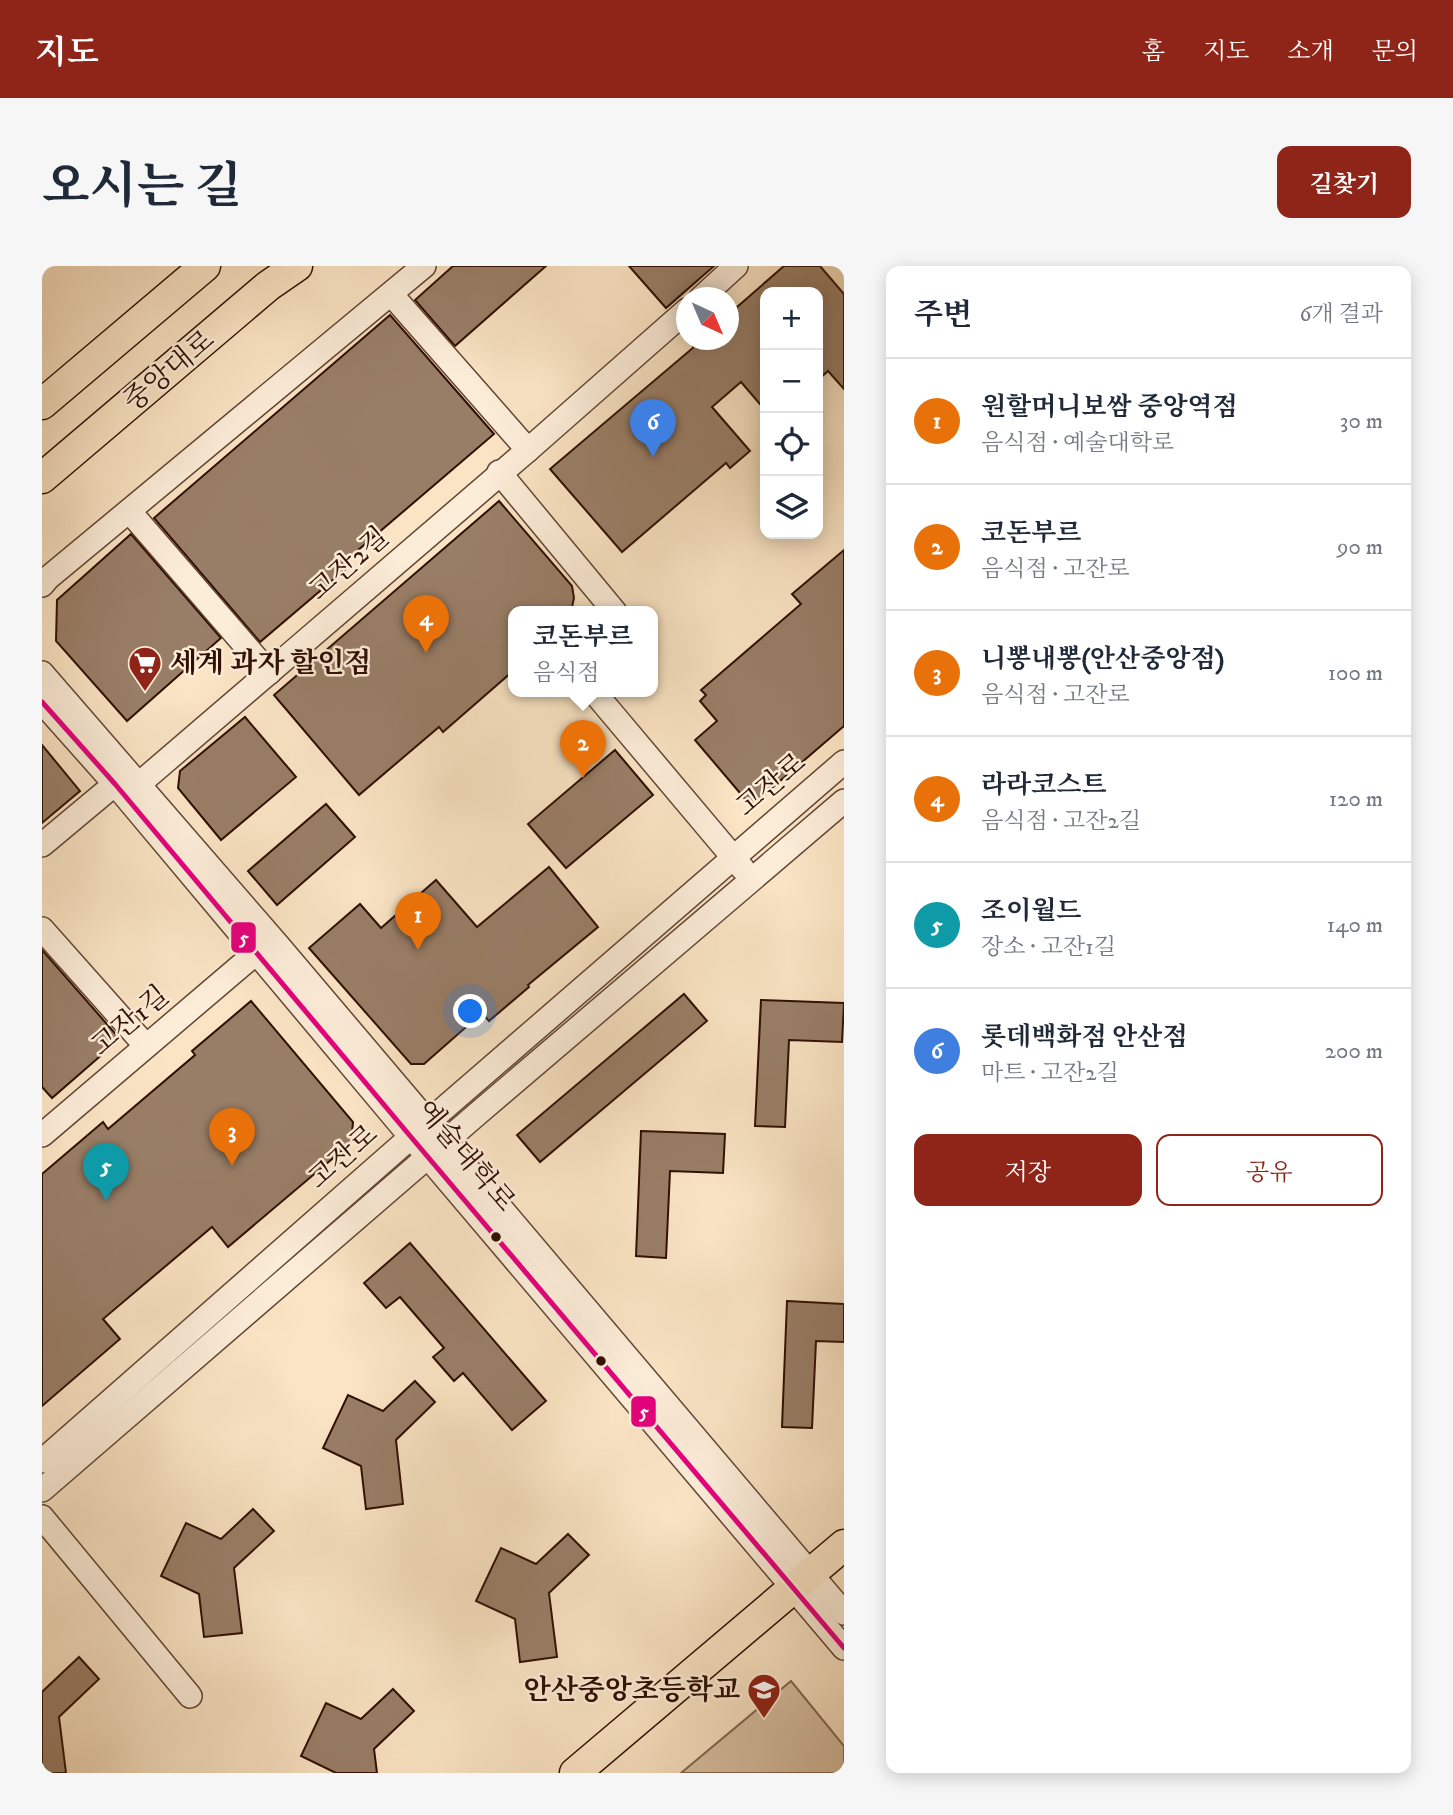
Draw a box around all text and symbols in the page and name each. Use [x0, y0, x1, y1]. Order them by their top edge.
text: 지도 [35, 33, 99, 74]
text: 홈 [1142, 37, 1165, 67]
text: 지도 [1203, 37, 1249, 67]
text: 소개 [1287, 37, 1334, 67]
text: 문의 [1372, 37, 1418, 67]
button: 길찾기 [1277, 146, 1411, 218]
text: 오시는 길 [42, 157, 242, 219]
north arrow [676, 287, 739, 350]
map controls [760, 287, 823, 539]
button: + [760, 287, 823, 350]
text: 주변 [914, 297, 972, 334]
text: 6개 결과 [1299, 300, 1383, 329]
street label: 중앙대로 [116, 323, 222, 419]
button: − [760, 350, 823, 413]
text: 원할머니보쌈 중앙역점 [981, 391, 1238, 424]
pin: 6 [630, 399, 676, 457]
text: 1 [933, 407, 941, 436]
text: 30 m [1340, 407, 1383, 436]
button: locate [760, 413, 823, 476]
text: 음식점 · 예술대학로 [981, 429, 1174, 458]
button: layers [760, 476, 823, 539]
text: 코돈부르 [981, 517, 1081, 550]
street label: 고잔2길 [302, 520, 396, 608]
text: 2 [931, 533, 943, 562]
text: 90 m [1337, 533, 1383, 562]
text: 음식점 · 고잔로 [981, 555, 1130, 584]
pin: 4 [403, 595, 449, 653]
popup [508, 606, 658, 697]
text: 코돈부르 [533, 621, 633, 654]
text: 니뽕내뽕(안산중앙점) [981, 643, 1224, 676]
supermarket icon: 세계 과자 할인점 [126, 644, 164, 693]
place label: 세계 과자 할인점 [170, 646, 371, 681]
text: 음식점 [533, 659, 599, 688]
text: 3 [933, 659, 941, 688]
text: 100 m [1328, 659, 1383, 688]
text: 음식점 · 고잔로 [981, 681, 1130, 710]
pin: 2 [560, 720, 606, 778]
street label: 고잔로 [729, 746, 813, 824]
text: 라라코스트 [981, 769, 1107, 802]
text: 4 [930, 785, 944, 814]
text: 120 m [1329, 785, 1383, 814]
text: 음식점 · 고잔2길 [981, 807, 1141, 836]
pin: 1 [395, 892, 441, 950]
text: 조이월드 [981, 895, 1081, 928]
text: 5 [931, 911, 943, 940]
text: 140 m [1327, 911, 1383, 940]
line badge: 5 [230, 921, 257, 954]
text: 5 [238, 927, 249, 950]
text: 장소 · 고잔1길 [981, 933, 1116, 962]
street label: 고잔1길 [84, 978, 176, 1064]
your location [453, 994, 487, 1028]
text: 롯데백화점 안산점 [981, 1021, 1188, 1054]
text: 6 [931, 1037, 943, 1066]
text: 200 m [1325, 1037, 1383, 1066]
text: 마트 · 고잔2길 [981, 1059, 1119, 1088]
street label: 예술대학로 [409, 1093, 523, 1219]
pin: 3 [209, 1108, 255, 1166]
street label: 고잔로 [301, 1117, 385, 1197]
button: 저장 [914, 1134, 1142, 1206]
button: 공유 [1156, 1134, 1383, 1206]
pin: 5 [83, 1143, 129, 1201]
unlabelled marker [489, 1230, 503, 1244]
unlabelled marker [594, 1354, 608, 1368]
line badge: 5 [630, 1395, 657, 1428]
text: 5 [638, 1401, 649, 1424]
school or university icon: 안산중앙초등학교 [745, 1671, 783, 1720]
place label: 안산중앙초등학교 [524, 1673, 740, 1708]

